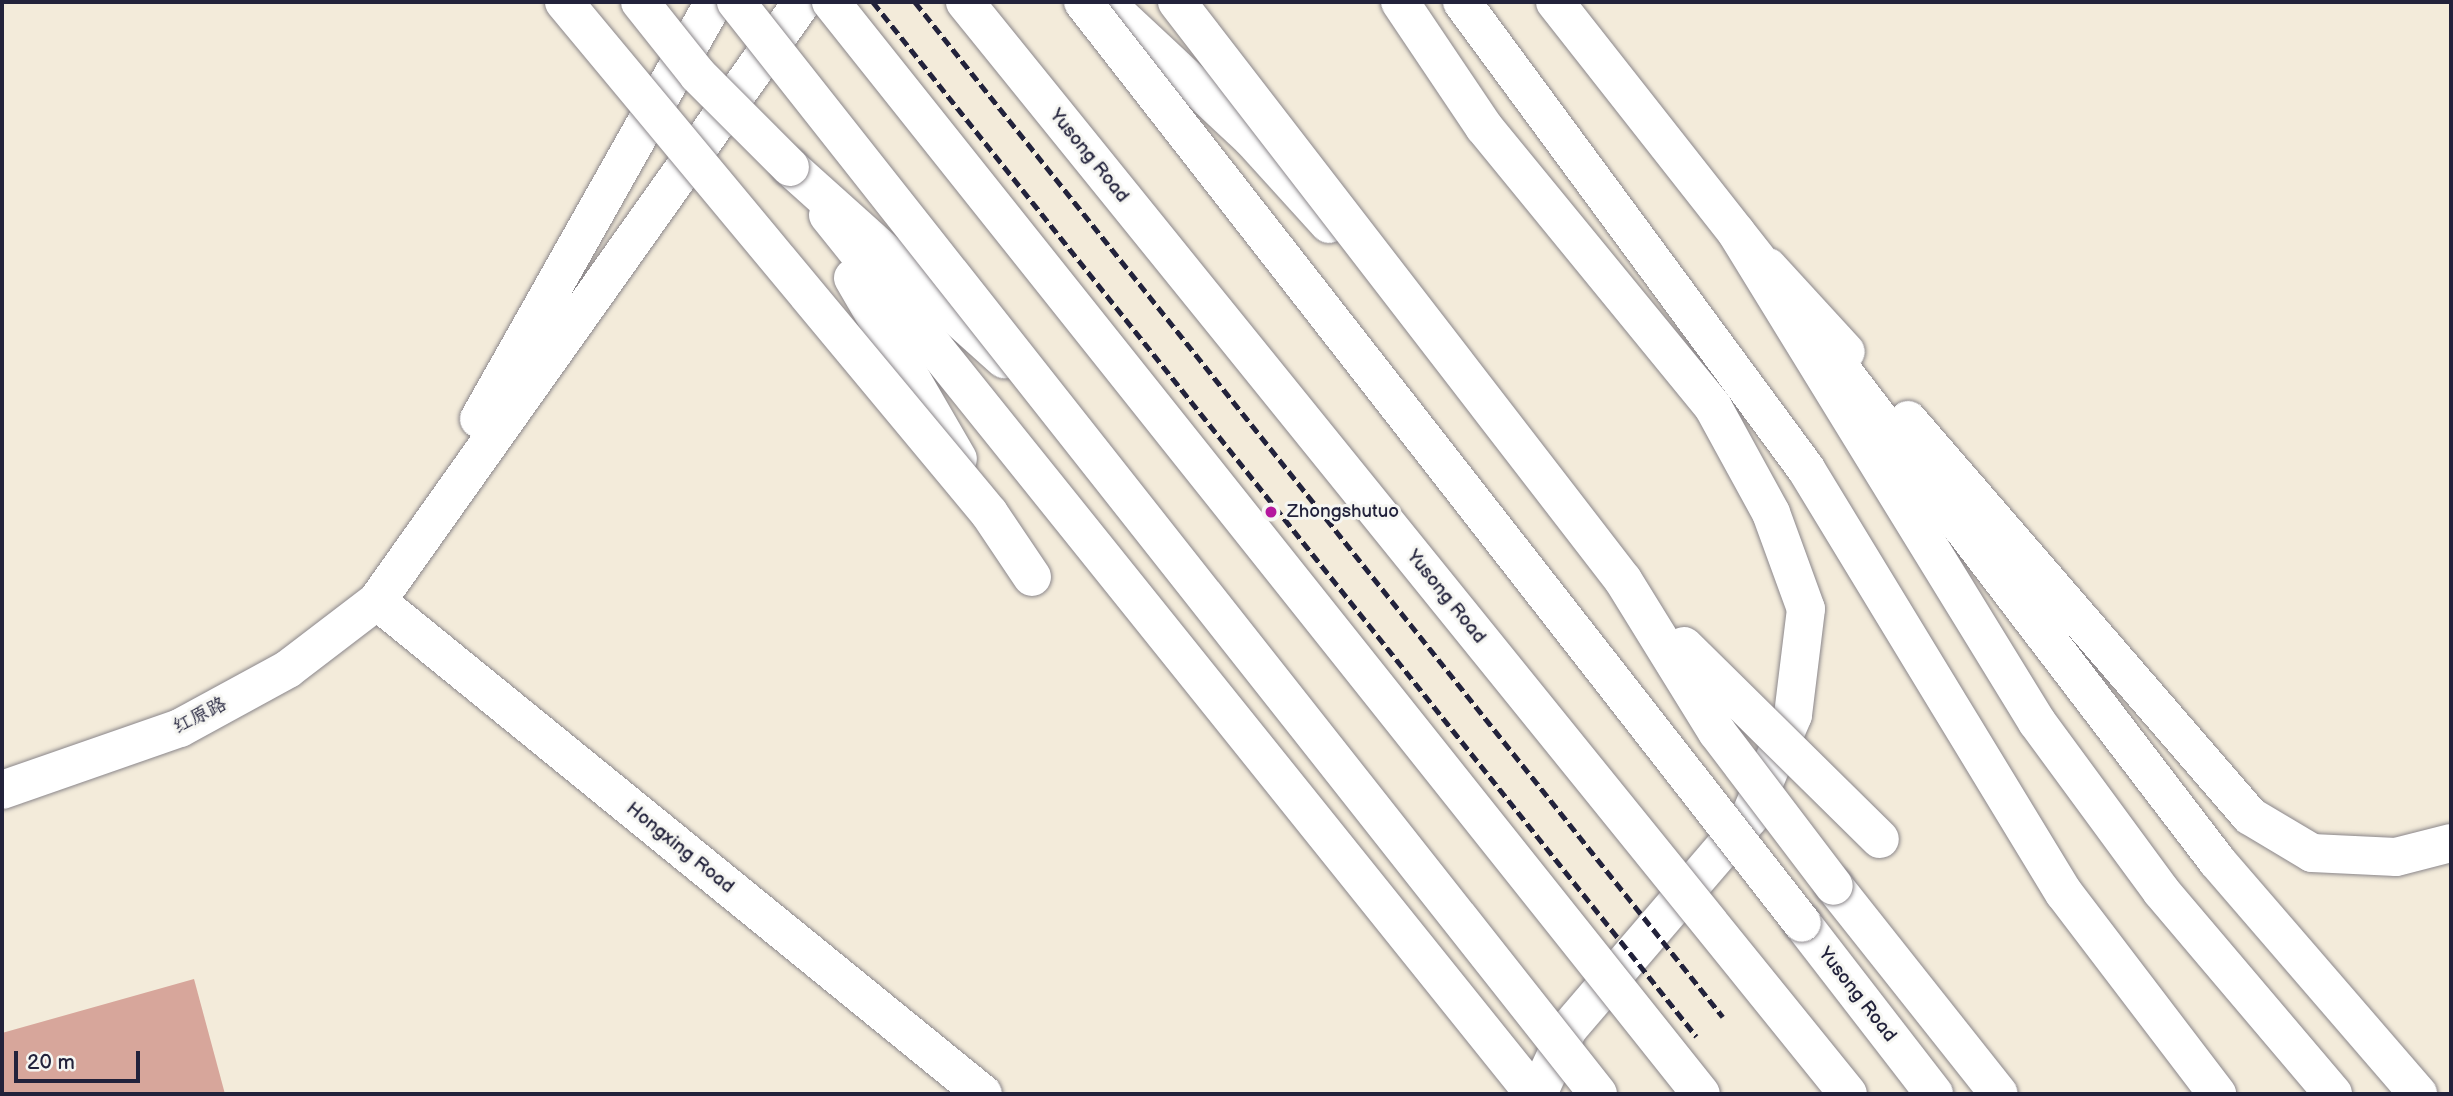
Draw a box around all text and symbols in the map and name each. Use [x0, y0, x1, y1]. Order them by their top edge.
street label: Yusong Road [1044, 105, 1134, 207]
place label: Zhongshutuo [1287, 501, 1399, 523]
marker: Zhongshutuo [1261, 502, 1281, 522]
street label: Yusong Road [1401, 546, 1491, 648]
street label: 红原路 [169, 693, 231, 739]
street label: Hongxing Road [621, 797, 739, 899]
street label: Yusong Road [1813, 943, 1901, 1047]
scale bar [18, 1036, 144, 1080]
text: 20 m [27, 1050, 75, 1075]

